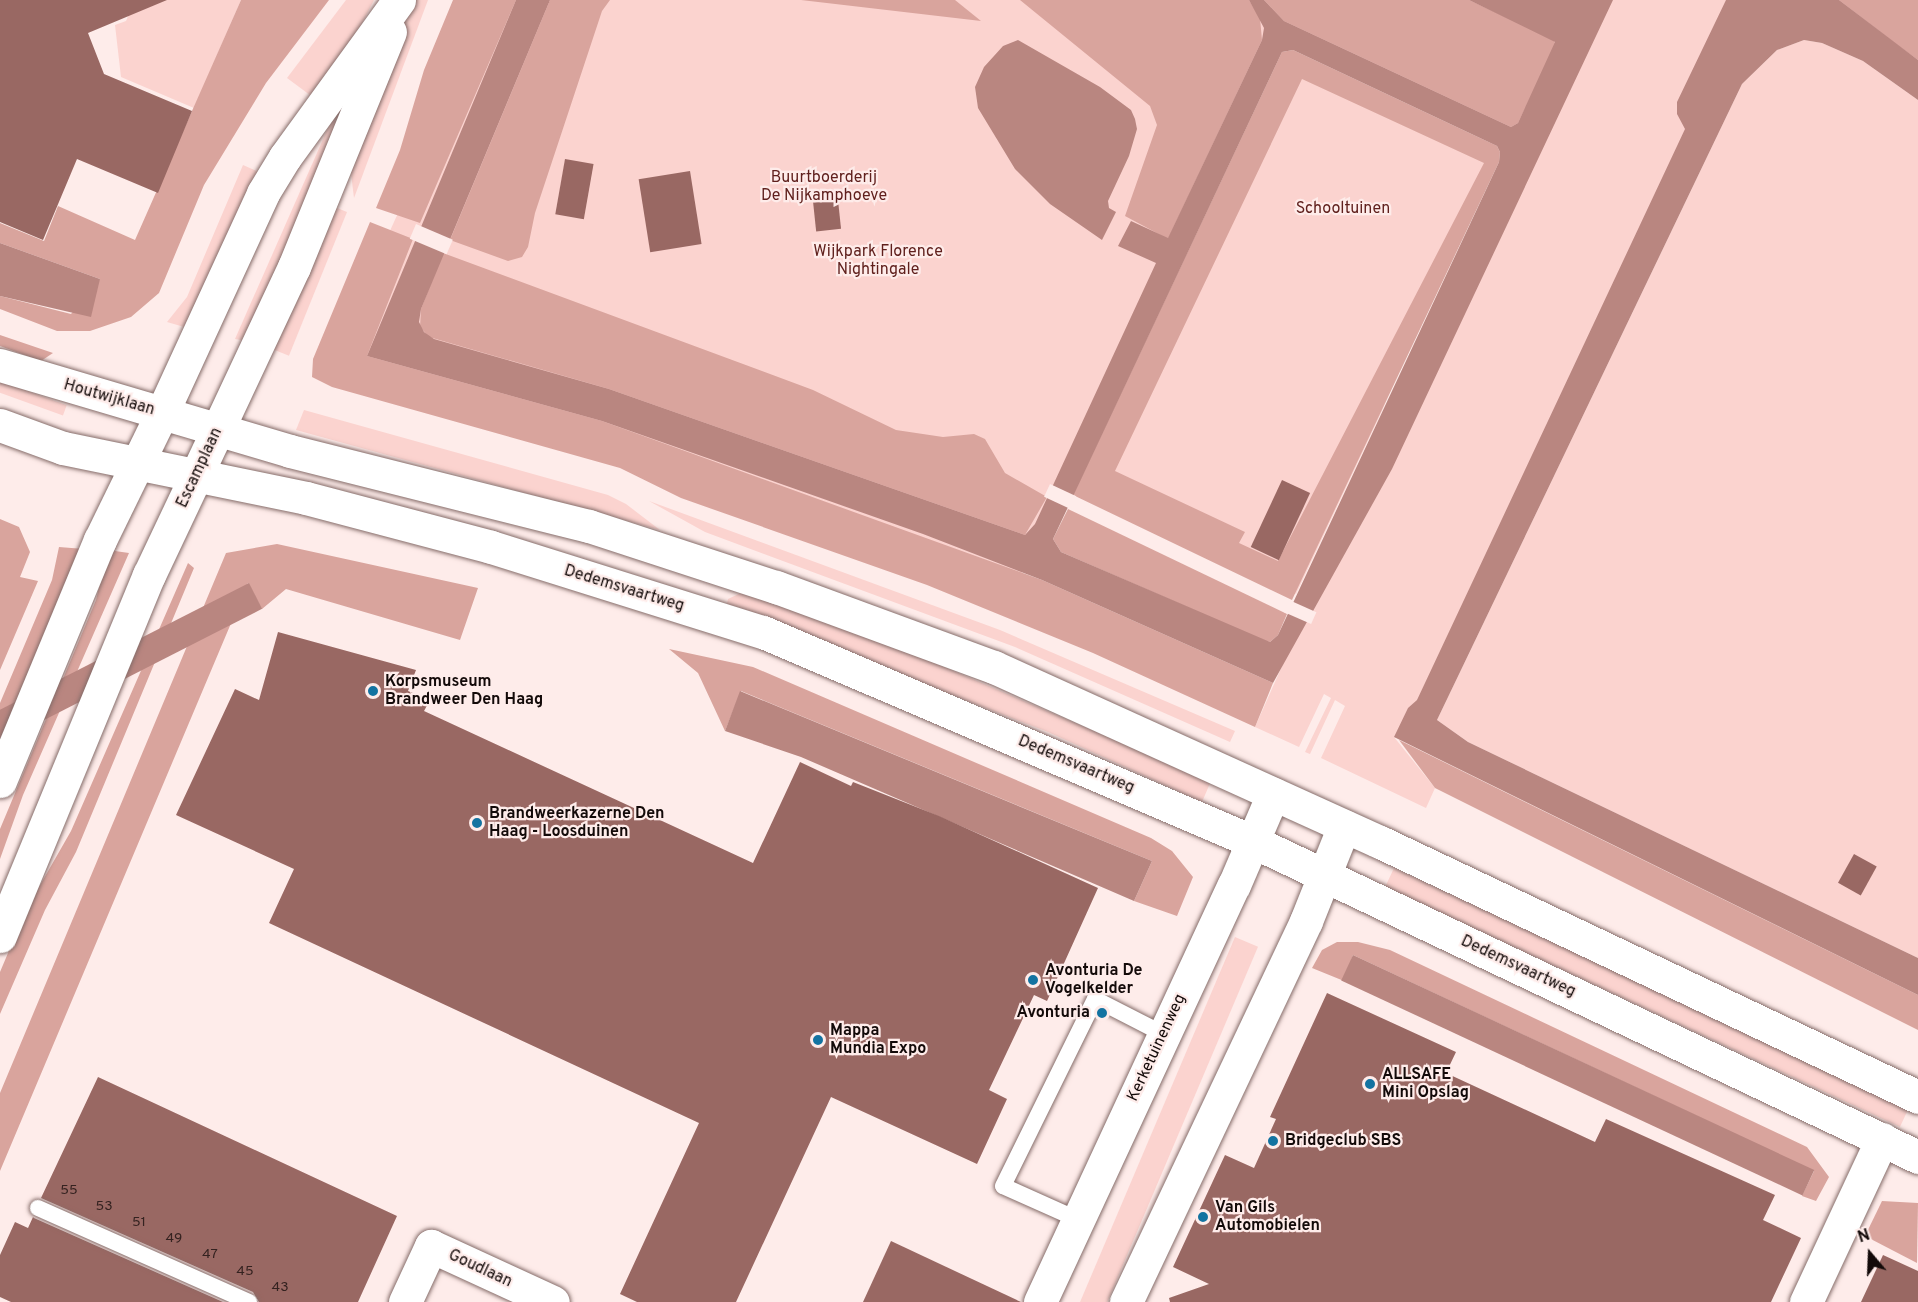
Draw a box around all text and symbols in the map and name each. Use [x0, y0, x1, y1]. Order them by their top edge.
park label: Buurtboerderij De Nijkamphoeve [761, 168, 887, 206]
park label: Schooltuinen [1296, 199, 1390, 219]
park label: Wijkpark Florence Nightingale [813, 242, 943, 280]
street label: Houtwijklaan [61, 376, 157, 420]
street label: Escamplaan [173, 425, 227, 511]
street label: Dedemsvaartweg [562, 562, 686, 616]
place label: Korpsmuseum Brandweer Den Haag [385, 672, 543, 710]
marker: Korpsmuseum Brandweer Den Haag [366, 684, 380, 698]
street label: Dedemsvaartweg [1015, 732, 1137, 798]
place label: Brandweerkazerne Den Haag - Loosduinen [489, 804, 665, 842]
marker: Brandweerkazerne Den Haag - Loosduinen [470, 816, 484, 830]
street label: Dedemsvaartweg [1457, 932, 1579, 1002]
place label: Avonturia De Vogelkelder [1045, 961, 1142, 999]
marker: Avonturia De Vogelkelder [1026, 973, 1040, 987]
street label: Kerketuinenweg [1124, 991, 1190, 1105]
place label: Avonturia [1017, 1003, 1090, 1023]
marker: Avonturia [1095, 1006, 1109, 1020]
place label: Mappa Mundia Expo [830, 1021, 926, 1059]
marker: Mappa Mundia Expo [811, 1033, 825, 1047]
place label: ALLSAFE Mini Opslag [1382, 1065, 1469, 1103]
marker: ALLSAFE Mini Opslag [1363, 1077, 1377, 1091]
place label: Bridgeclub SBS [1285, 1131, 1401, 1151]
marker: Bridgeclub SBS [1266, 1134, 1280, 1148]
house number: 55 [60, 1183, 78, 1199]
place label: Van Gils Automobielen [1215, 1198, 1320, 1236]
house number: 53 [95, 1199, 113, 1215]
marker: Van Gils Automobielen [1196, 1210, 1210, 1224]
house number: 51 [132, 1215, 146, 1231]
north arrow [1840, 1224, 1900, 1284]
text: N [1855, 1226, 1873, 1248]
house number: 49 [166, 1231, 182, 1247]
street label: Goudlaan [445, 1246, 515, 1292]
house number: 47 [202, 1247, 218, 1263]
house number: 45 [236, 1264, 254, 1280]
house number: 43 [271, 1280, 289, 1296]

